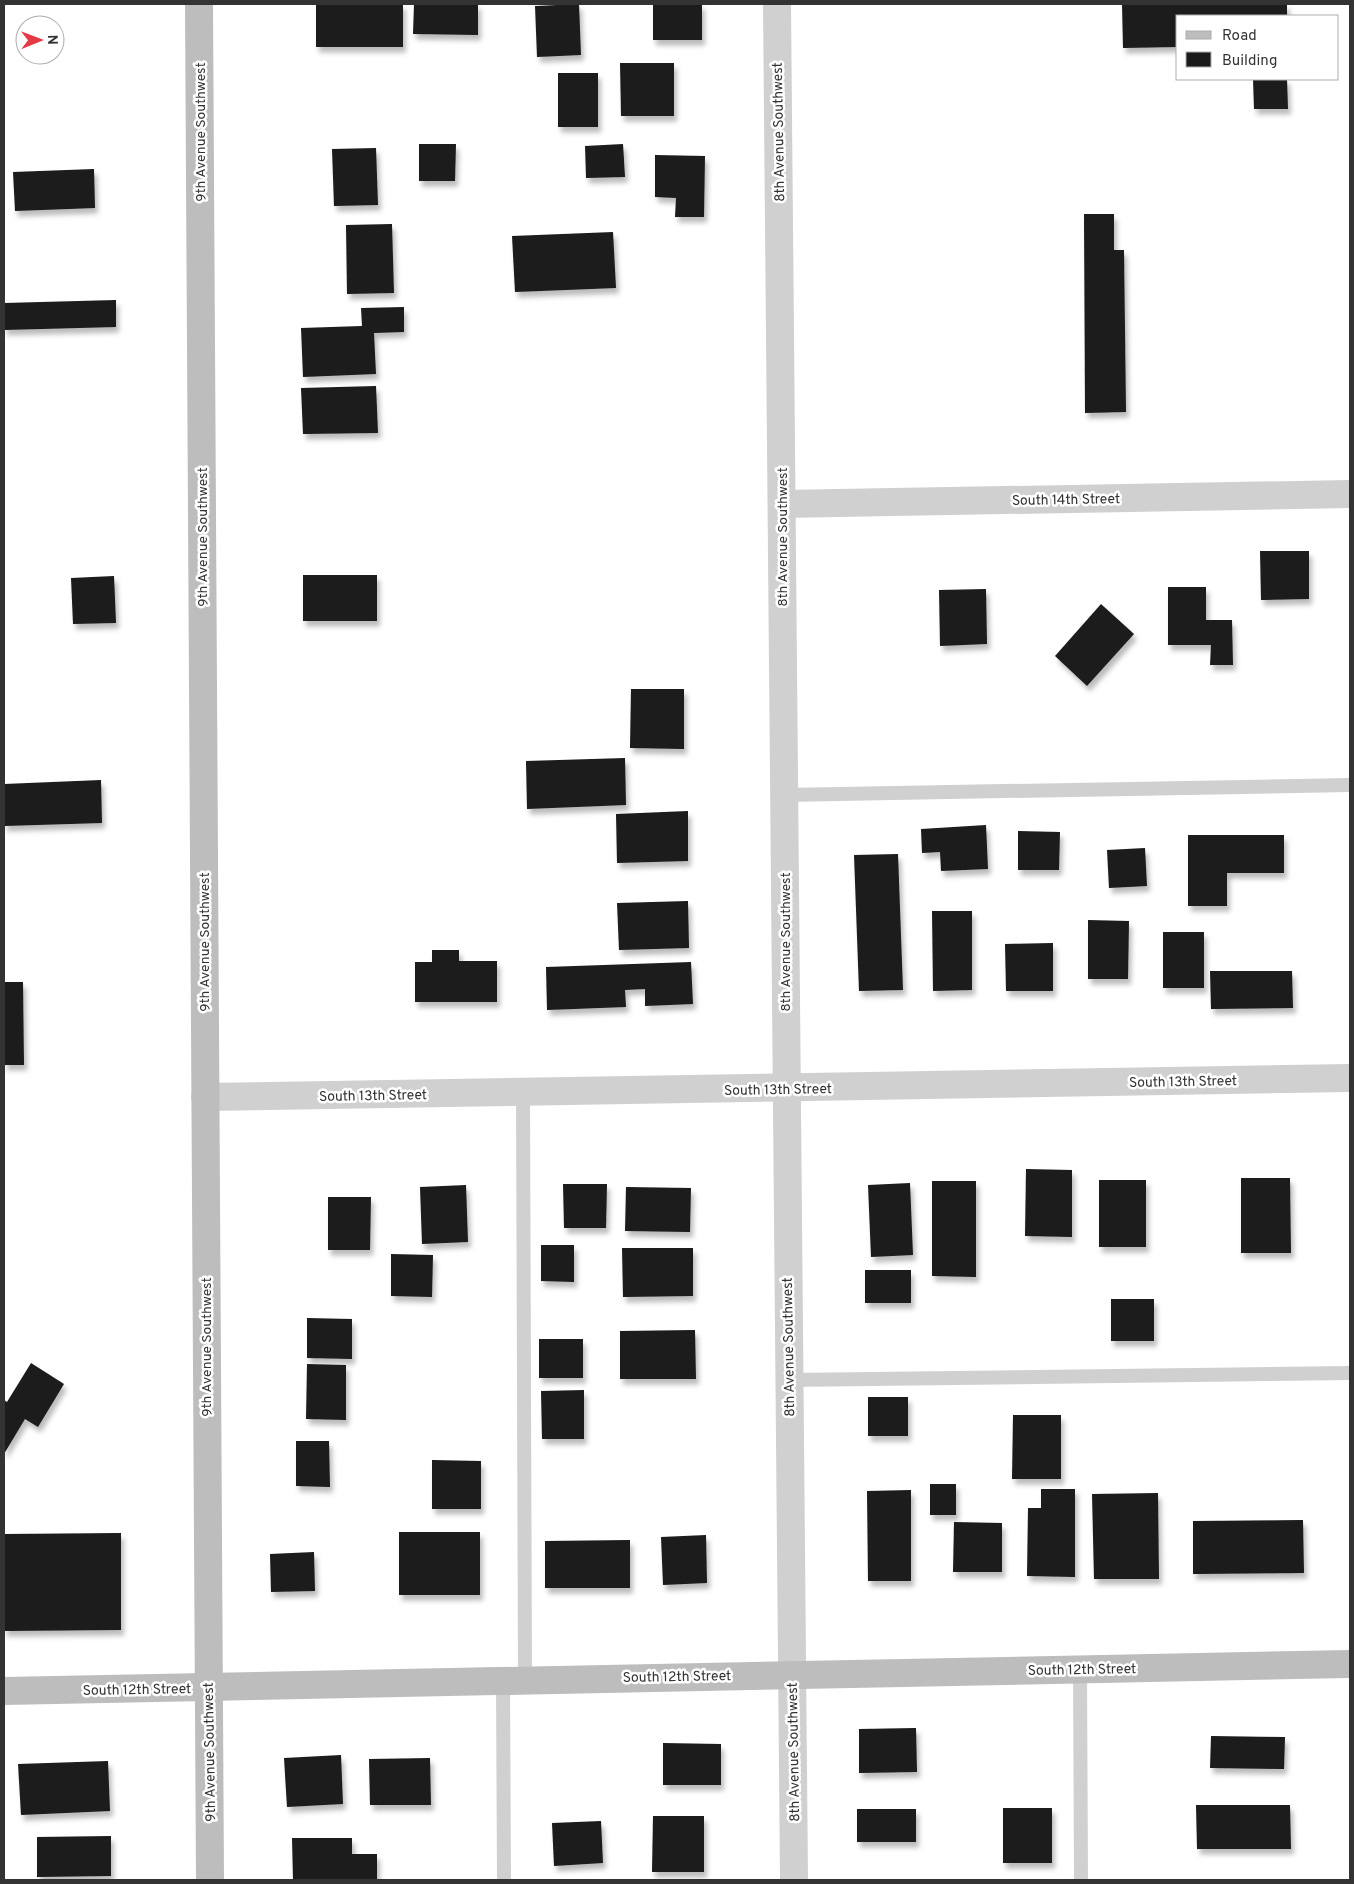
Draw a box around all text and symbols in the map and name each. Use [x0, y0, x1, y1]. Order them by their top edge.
north arrow [15, 15, 65, 65]
legend [1176, 15, 1339, 80]
text: Road [1222, 27, 1257, 46]
text: N [43, 35, 60, 45]
text: Building [1222, 52, 1277, 71]
street label: 9th Avenue Southwest [193, 62, 210, 202]
street label: 8th Avenue Southwest [770, 62, 789, 202]
street label: 9th Avenue Southwest [195, 467, 212, 607]
street label: 8th Avenue Southwest [775, 467, 792, 607]
street label: South 14th Street [1012, 491, 1120, 510]
street label: 9th Avenue Southwest [197, 872, 214, 1012]
street label: 8th Avenue Southwest [778, 872, 795, 1012]
street label: South 13th Street [1129, 1073, 1237, 1092]
street label: South 13th Street [724, 1081, 832, 1100]
street label: South 13th Street [319, 1087, 427, 1106]
street label: 9th Avenue Southwest [199, 1277, 216, 1417]
street label: 8th Avenue Southwest [780, 1277, 799, 1417]
street label: South 12th Street [1028, 1661, 1136, 1680]
street label: South 12th Street [623, 1668, 731, 1687]
street label: South 12th Street [83, 1681, 191, 1700]
street label: 9th Avenue Southwest [201, 1682, 220, 1822]
street label: 8th Avenue Southwest [785, 1682, 804, 1822]

